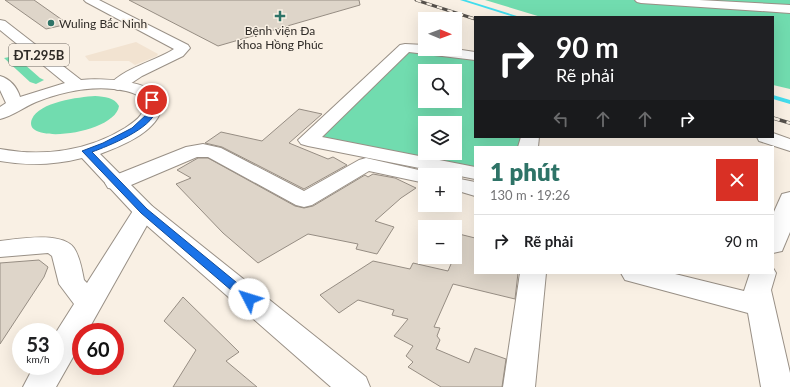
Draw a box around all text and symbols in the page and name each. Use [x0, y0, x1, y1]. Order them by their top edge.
marker: Bệnh viện Đa khoa Hồng Phúc [274, 10, 286, 22]
north arrow [418, 12, 462, 56]
map controls [418, 12, 462, 264]
place label: Wuling Bắc Ninh [59, 16, 147, 31]
marker: Wuling Bắc Ninh [46, 18, 56, 28]
place label: Bệnh viện Đa khoa Hồng Phúc [237, 23, 324, 52]
text: 90 m [556, 30, 619, 64]
icon: right [490, 32, 542, 84]
road number: ĐT.295B [9, 44, 69, 66]
button: search [418, 64, 462, 108]
text: Rẽ phải [556, 64, 614, 86]
pin [135, 83, 169, 117]
icon: arrive [141, 89, 163, 111]
icon: left [550, 108, 572, 130]
icon: ahead [592, 108, 614, 130]
icon: ahead [634, 108, 656, 130]
icon: right [676, 108, 698, 130]
button: layers [418, 116, 462, 160]
text: 1 phút [490, 157, 560, 186]
button: close [716, 159, 758, 201]
button: + [418, 168, 462, 212]
text: 130 m · 19:26 [490, 187, 570, 203]
button: − [418, 220, 462, 264]
icon: right [490, 230, 512, 252]
text: Rẽ phải [524, 232, 573, 250]
text: 90 m [724, 232, 758, 250]
position arrow [228, 278, 270, 320]
speed limit sign: 60 [72, 323, 124, 375]
text: 53 [26, 332, 50, 356]
text: km/h [26, 353, 50, 365]

